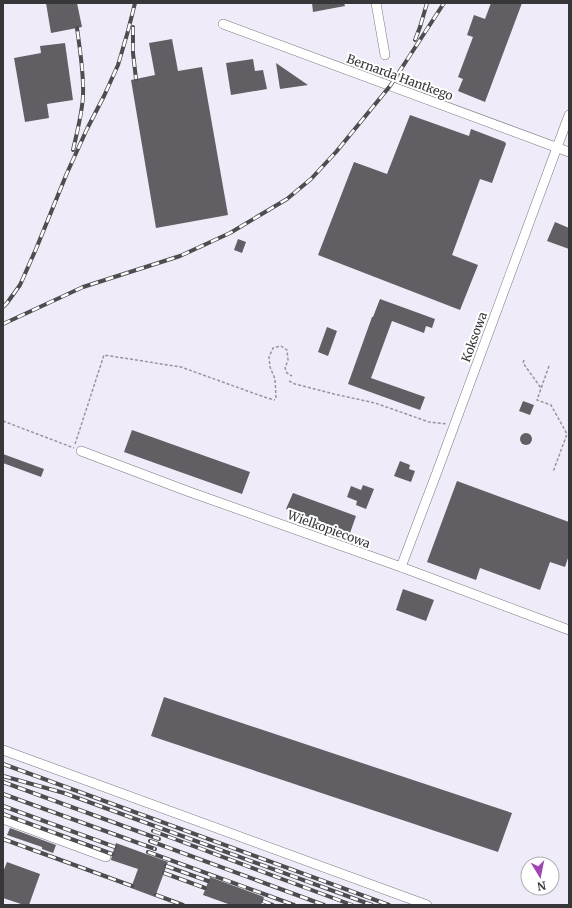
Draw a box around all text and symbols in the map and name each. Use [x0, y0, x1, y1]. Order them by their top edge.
street label: Bernarda Hantkego [345, 51, 455, 103]
street label: Koksowa [458, 309, 490, 364]
street label: Wielkopiecowa [285, 507, 373, 551]
north arrow [520, 856, 560, 896]
text: N [536, 878, 547, 894]

